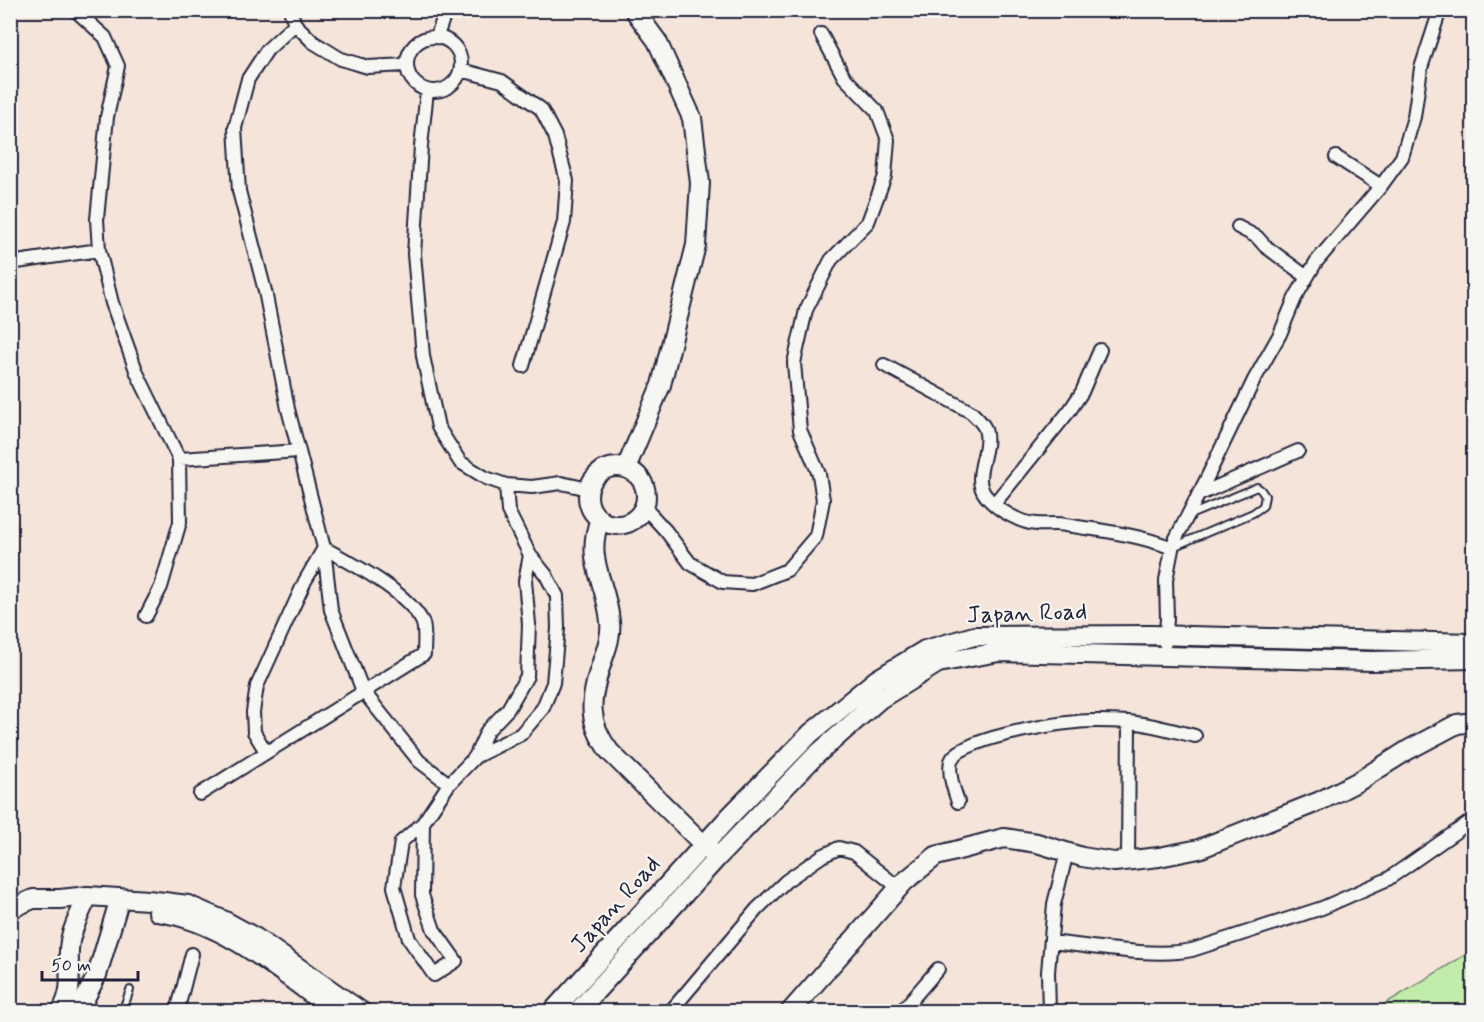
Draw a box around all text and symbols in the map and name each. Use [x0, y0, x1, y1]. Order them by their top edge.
street label: Japan Road [966, 596, 1088, 632]
street label: Japan Road [564, 850, 668, 960]
scale bar [42, 944, 138, 982]
text: 50 m [51, 954, 91, 978]

